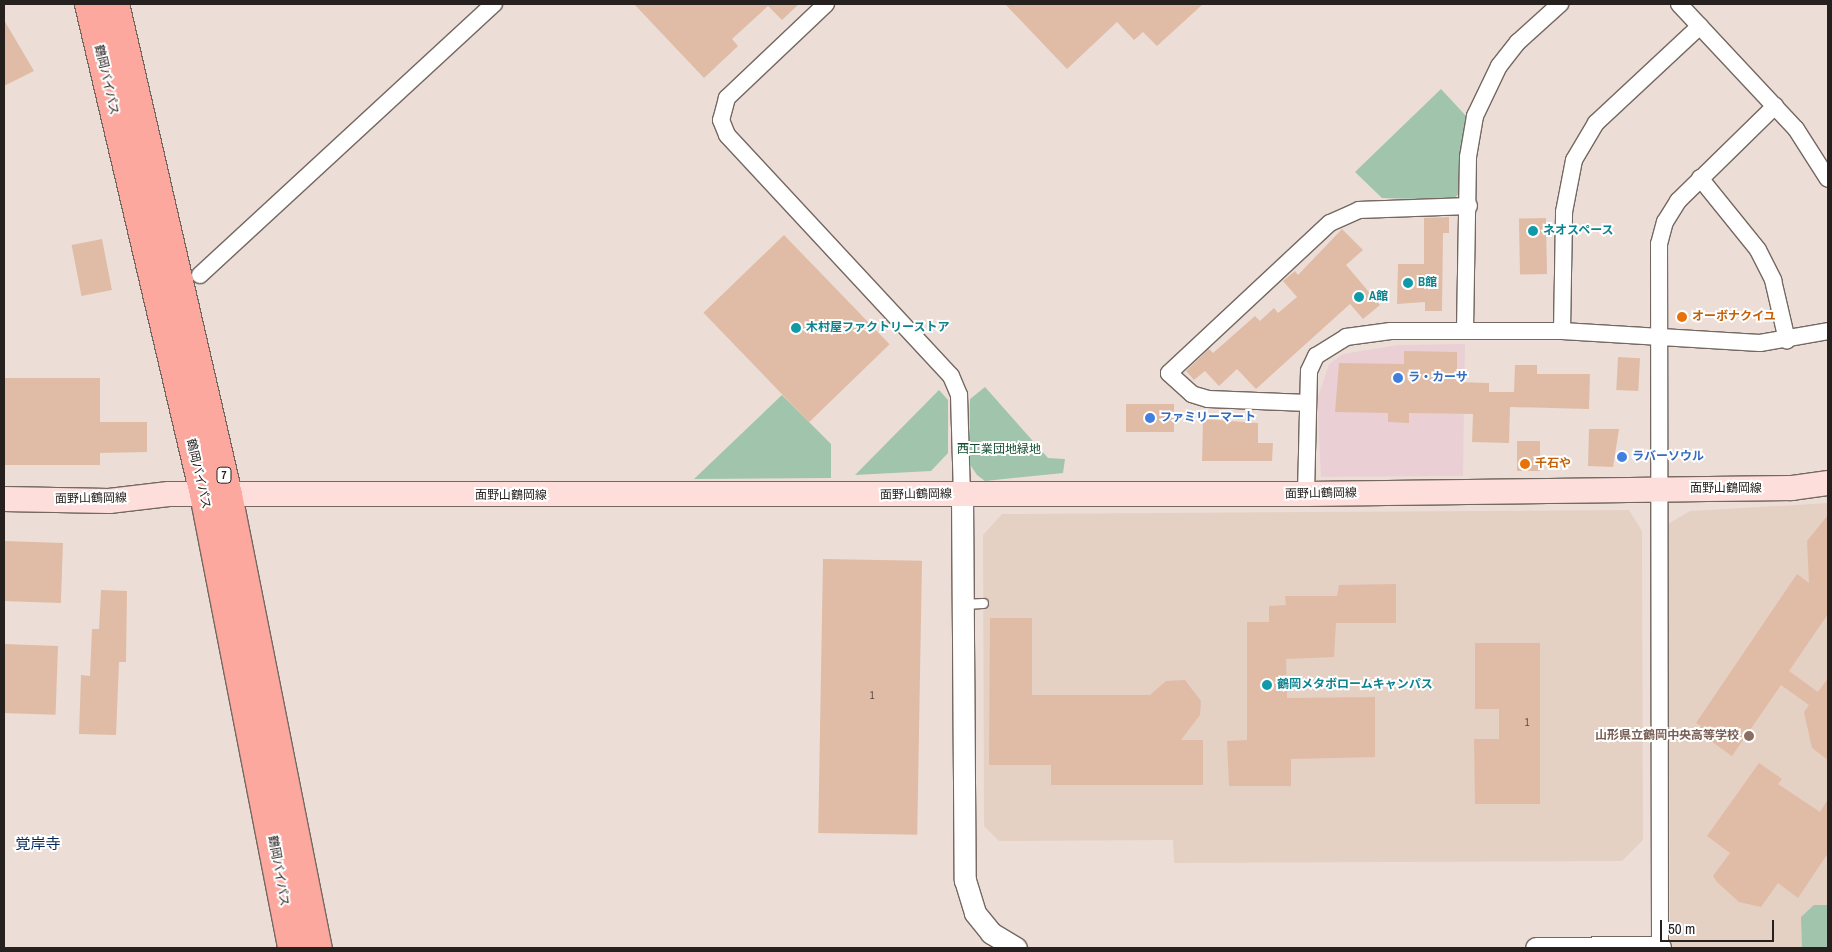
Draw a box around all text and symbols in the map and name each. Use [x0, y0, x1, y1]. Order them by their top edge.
street label: 鶴岡バイパス [91, 43, 121, 117]
place label: ネオスペース [1543, 224, 1615, 238]
marker: ネオスペース [1527, 225, 1539, 237]
place label: B館 [1418, 276, 1437, 290]
marker: B館 [1402, 277, 1414, 289]
place label: A館 [1369, 290, 1388, 304]
marker: A館 [1353, 291, 1365, 303]
place label: オーボナクイユ [1692, 310, 1776, 324]
marker: オーボナクイユ [1676, 311, 1688, 323]
place label: 木村屋ファクトリーストア [806, 321, 950, 335]
marker: 木村屋ファクトリーストア [790, 322, 802, 334]
place label: ラ・カーサ [1408, 371, 1468, 385]
marker: ラ・カーサ [1392, 372, 1404, 384]
place label: ファミリーマート [1160, 411, 1256, 425]
marker: ファミリーマート [1144, 412, 1156, 424]
street label: 鶴岡バイパス [183, 437, 213, 511]
park label: 西工業団地緑地 [957, 443, 1041, 457]
place label: ラバーソウル [1632, 450, 1704, 464]
marker: ラバーソウル [1616, 451, 1628, 463]
place label: 千石や [1535, 457, 1571, 471]
marker: 千石や [1519, 458, 1531, 470]
road number: 7 [215, 466, 233, 484]
street label: 面野山鶴岡線 [1690, 482, 1762, 496]
street label: 面野山鶴岡線 [1285, 486, 1357, 502]
street label: 面野山鶴岡線 [880, 487, 952, 503]
street label: 面野山鶴岡線 [475, 489, 547, 503]
street label: 面野山鶴岡線 [55, 491, 127, 507]
place label: 鶴岡メタボロームキャンパス [1277, 678, 1433, 692]
marker: 鶴岡メタボロームキャンパス [1261, 679, 1273, 691]
house number: 1 [870, 690, 874, 702]
house number: 1 [1525, 717, 1529, 729]
place label: 山形県立鶴岡中央高等学校 [1595, 729, 1739, 743]
marker: 山形県立鶴岡中央高等学校 [1743, 730, 1755, 742]
street label: 鶴岡バイパス [265, 834, 291, 908]
district label: 覚岸寺 [16, 835, 60, 853]
scale bar [1662, 910, 1776, 942]
text: 50 m [1668, 918, 1695, 939]

